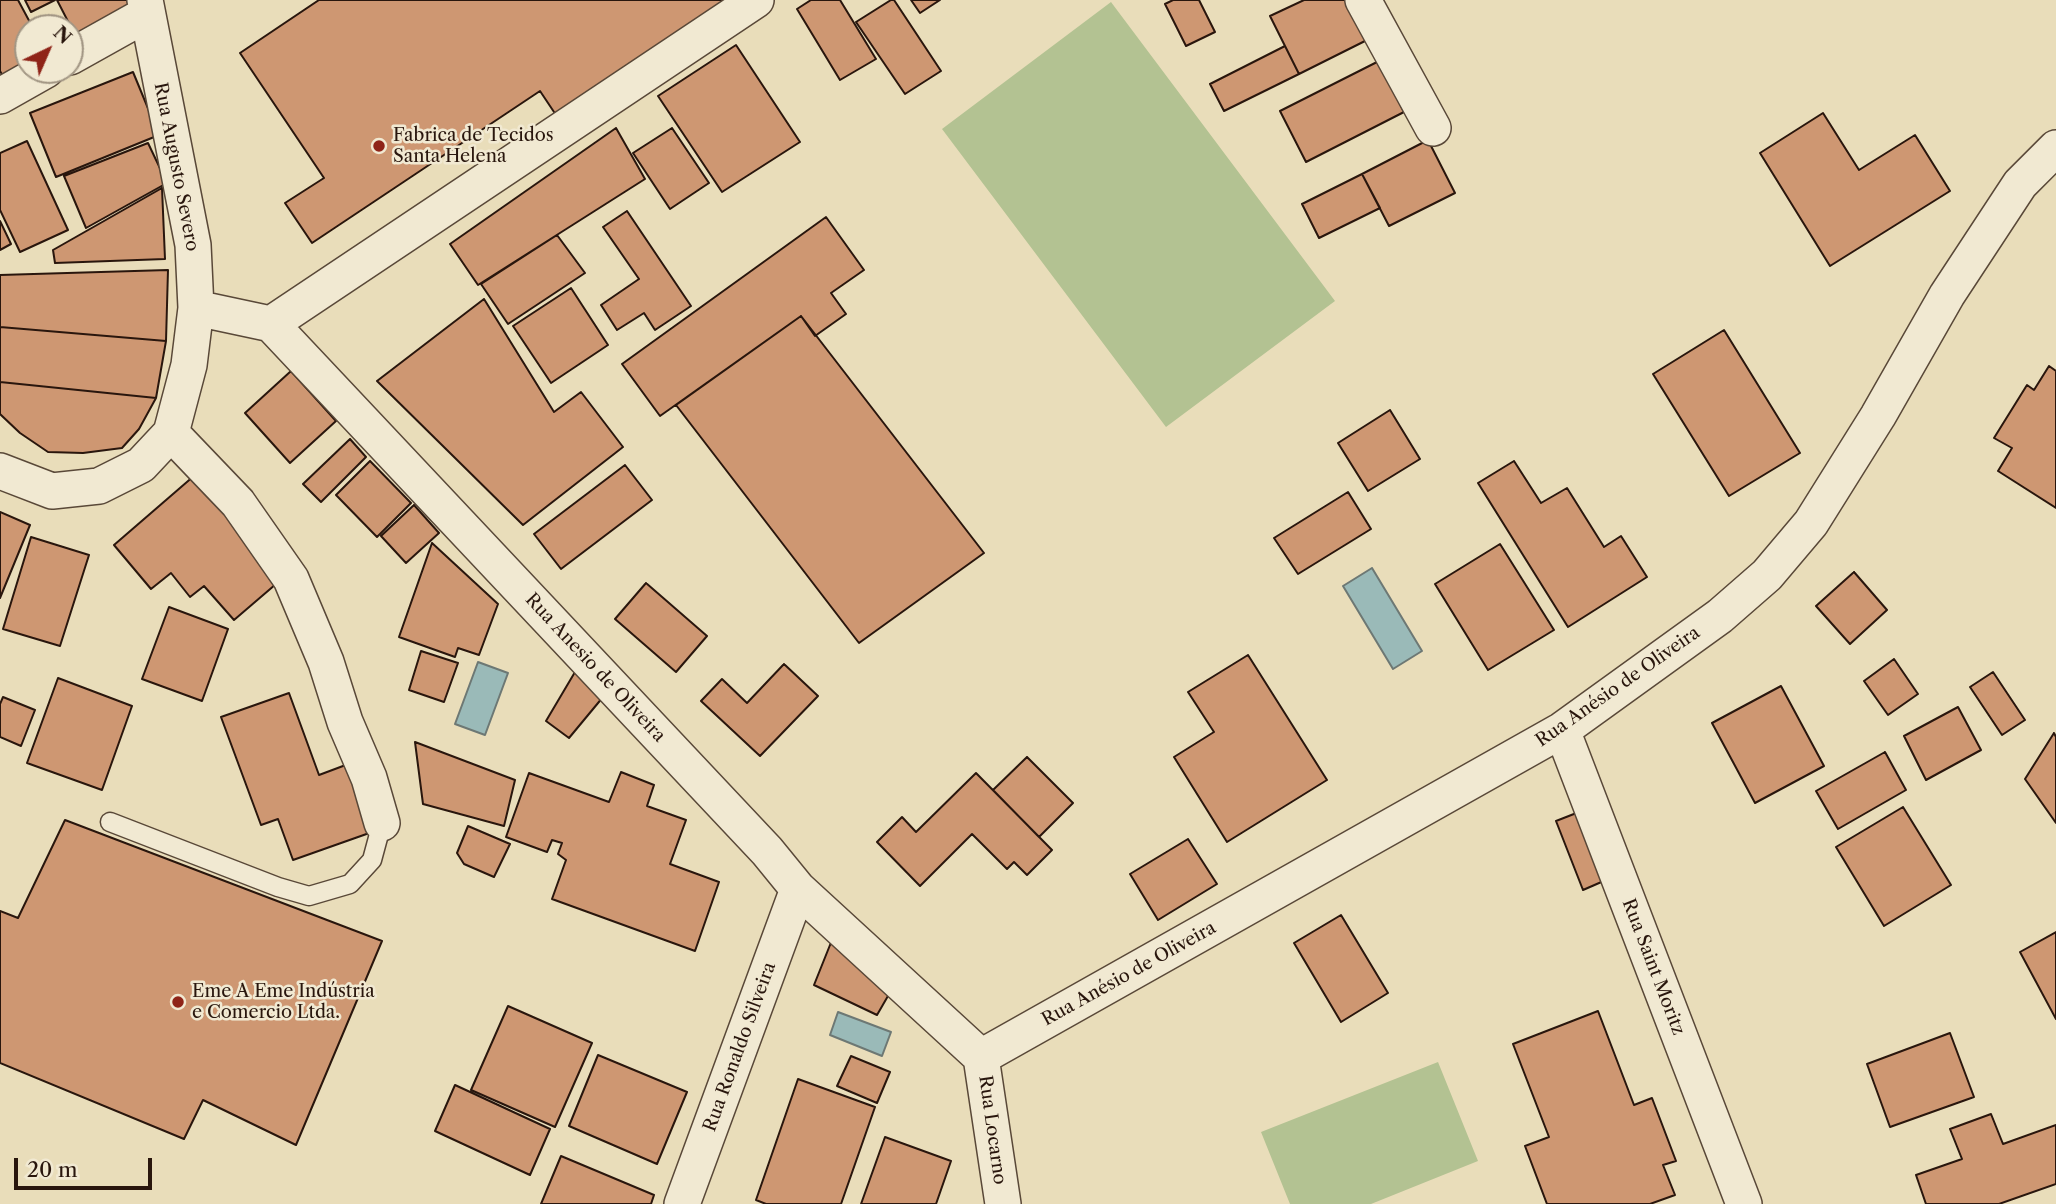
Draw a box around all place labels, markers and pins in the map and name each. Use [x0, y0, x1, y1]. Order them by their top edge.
place label: Fabrica de Tecidos Santa Helena [393, 125, 554, 168]
marker: Fabrica de Tecidos Santa Helena [371, 138, 387, 154]
place label: Eme A Eme Indústria e Comercio Ltda. [192, 981, 375, 1024]
marker: Eme A Eme Indústria e Comercio Ltda. [170, 994, 186, 1010]

